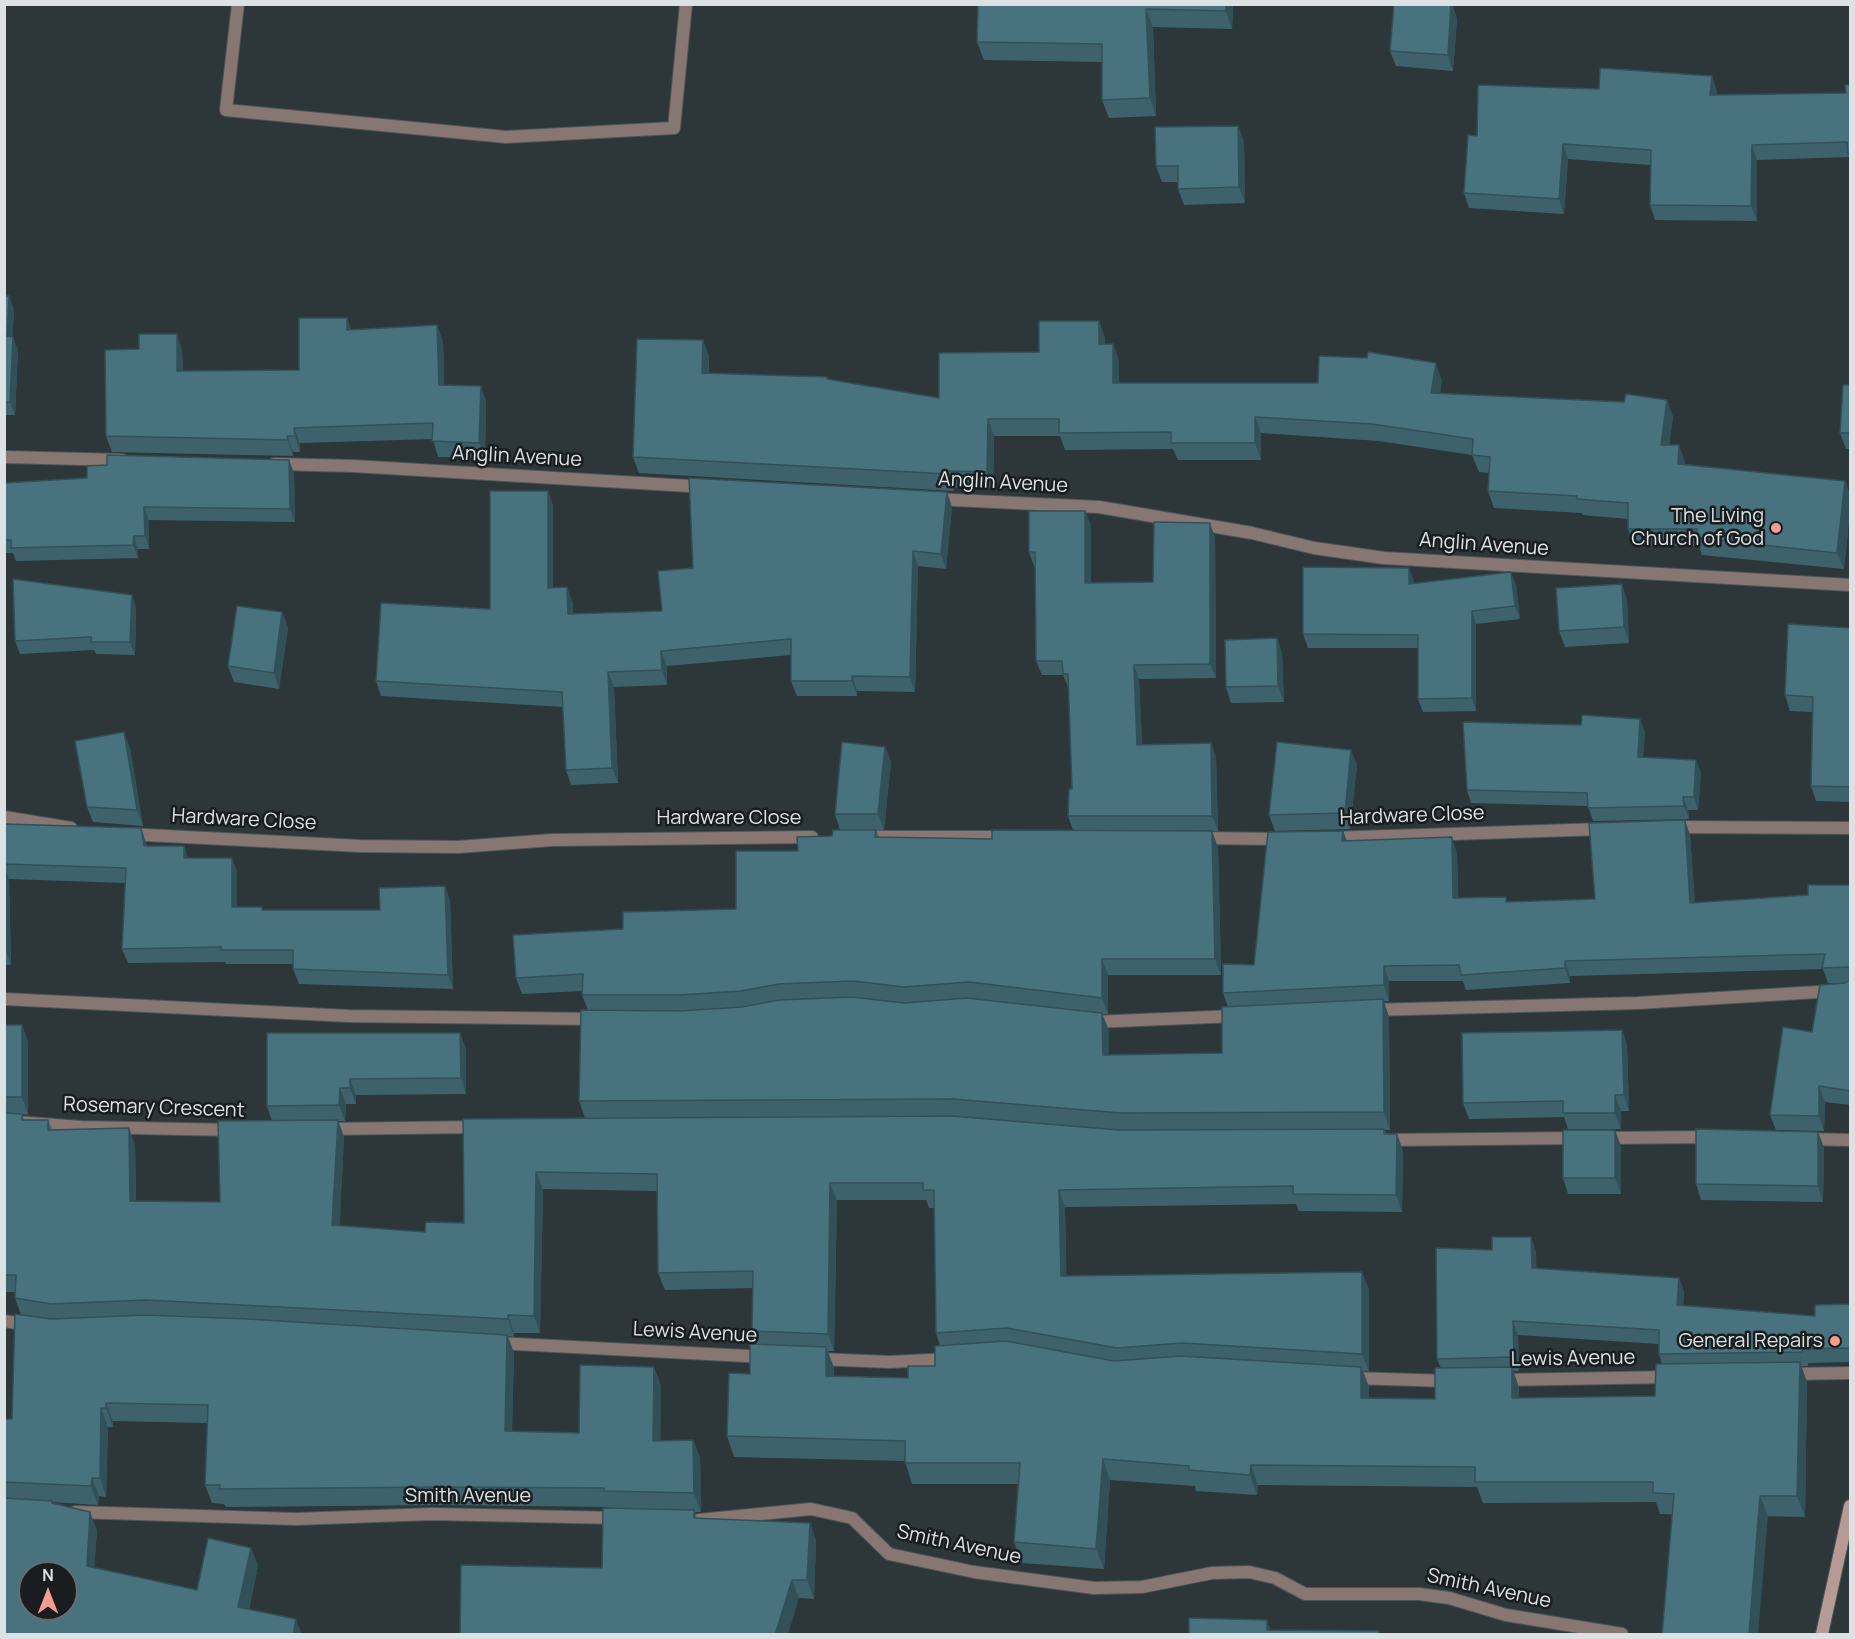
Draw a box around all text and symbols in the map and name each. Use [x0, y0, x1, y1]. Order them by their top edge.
street label: Anglin Avenue [451, 442, 583, 472]
street label: Anglin Avenue [937, 468, 1069, 498]
place label: The Living Church of God [1631, 504, 1764, 551]
marker: The Living Church of God [1769, 521, 1783, 535]
street label: Anglin Avenue [1418, 528, 1550, 562]
street label: Hardware Close [1339, 801, 1485, 831]
street label: Hardware Close [171, 804, 317, 836]
street label: Hardware Close [656, 806, 802, 830]
street label: Rosemary Crescent [63, 1093, 245, 1123]
street label: Lewis Avenue [632, 1318, 758, 1348]
place label: General Repairs [1678, 1329, 1823, 1353]
marker: General Repairs [1828, 1334, 1842, 1348]
street label: Lewis Avenue [1511, 1346, 1635, 1372]
street label: Smith Avenue [405, 1484, 531, 1508]
street label: Smith Avenue [895, 1520, 1023, 1570]
north arrow [18, 1561, 78, 1621]
text: N [42, 1564, 54, 1586]
street label: Smith Avenue [1425, 1564, 1553, 1614]

